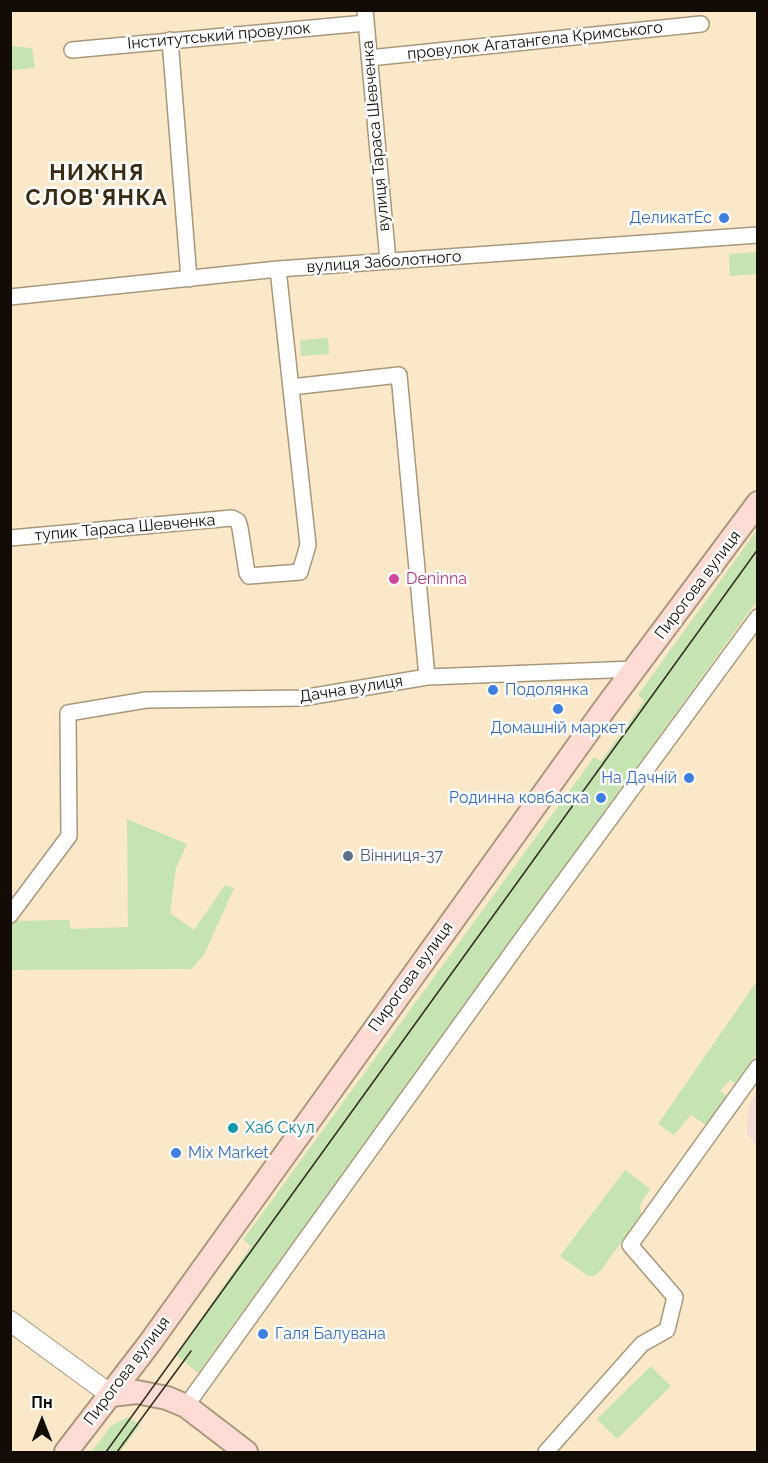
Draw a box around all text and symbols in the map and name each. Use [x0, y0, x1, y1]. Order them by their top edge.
street label: Інститутський провулок [127, 18, 311, 54]
street label: провулок Агатангела Кримського [406, 18, 664, 64]
street label: вулиця Тараса Шевченка [358, 40, 394, 232]
district label: НИЖНЯ СЛОВ'ЯНКА [26, 160, 168, 212]
place label: ДеликатЕс [629, 208, 712, 228]
marker: ДеликатЕс [717, 211, 731, 225]
street label: вулиця Заболотного [306, 247, 462, 277]
street label: тупик Тараса Шевченка [34, 511, 216, 545]
street label: Пирогова вулиця [651, 527, 745, 643]
place label: Deninna [406, 569, 467, 589]
marker: Deninna [387, 572, 401, 586]
street label: Дачна вулиця [298, 671, 404, 707]
place label: Подолянка [505, 680, 588, 700]
marker: Подолянка [486, 683, 500, 697]
marker: Домашній маркет [551, 702, 565, 716]
place label: Домашній маркет [490, 718, 626, 738]
place label: На Дачній [601, 768, 677, 788]
marker: На Дачній [682, 771, 696, 785]
place label: Родинна ковбаска [449, 788, 589, 808]
marker: Родинна ковбаска [594, 791, 608, 805]
place label: Вінниця-37 [360, 846, 443, 866]
marker: Вінниця-37 [341, 849, 355, 863]
street label: Пирогова вулиця [365, 918, 457, 1036]
place label: Хаб Скул [245, 1118, 315, 1138]
marker: Хаб Скул [226, 1121, 240, 1135]
place label: Mix Market [188, 1143, 269, 1163]
marker: Mix Market [169, 1146, 183, 1160]
street label: Пирогова вулиця [80, 1313, 174, 1429]
place label: Галя Балувана [275, 1324, 386, 1344]
marker: Галя Балувана [256, 1327, 270, 1341]
north arrow [12, 1391, 72, 1451]
text: Пн [31, 1393, 53, 1412]

